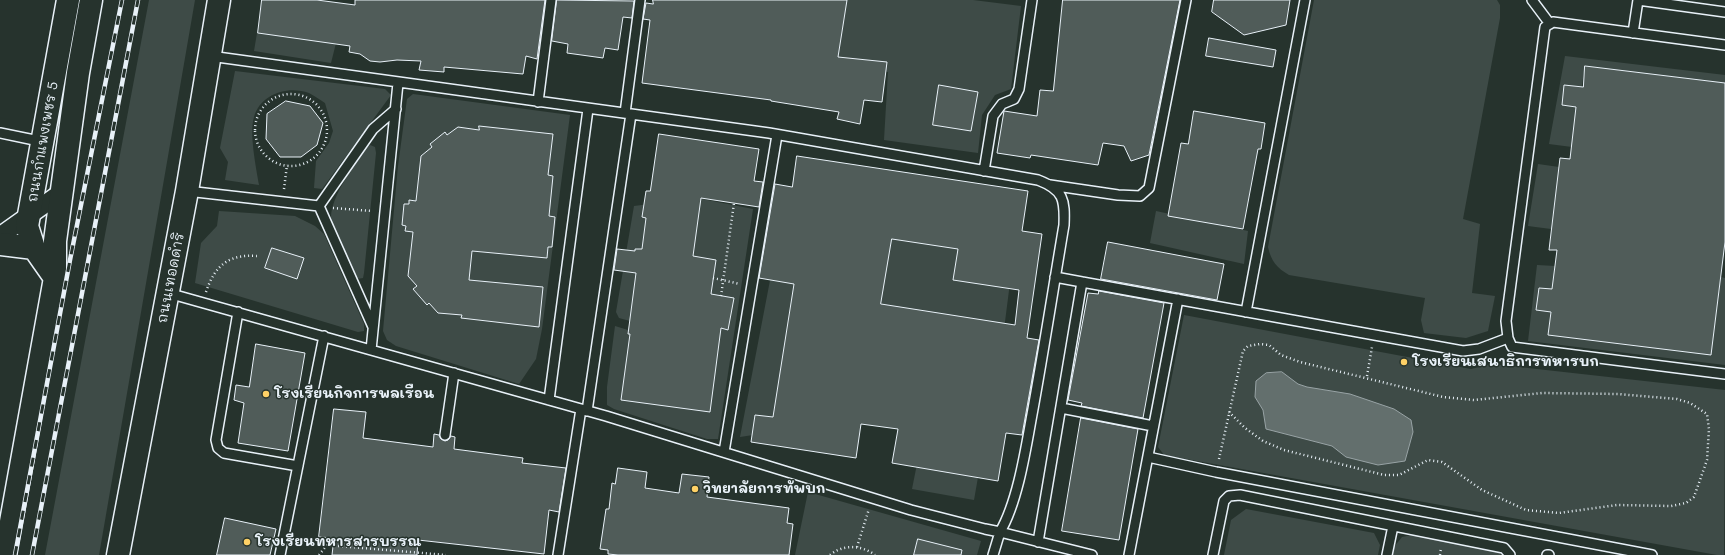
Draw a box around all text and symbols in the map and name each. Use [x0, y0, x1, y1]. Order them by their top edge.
street label: ถนนกำแพงเพชร 5 [24, 80, 62, 204]
street label: ถนนเทอดดำริ [154, 231, 188, 325]
place label: โรงเรียนเสนาธิการทหารบก [1412, 354, 1599, 370]
marker: โรงเรียนเสนาธิการทหารบก [1399, 357, 1409, 367]
place label: โรงเรียนกิจการพลเรือน [274, 386, 434, 402]
marker: โรงเรียนกิจการพลเรือน [261, 389, 271, 399]
place label: วิทยาลัยการทัพบก [703, 481, 825, 497]
marker: วิทยาลัยการทัพบก [690, 484, 700, 494]
place label: โรงเรียนทหารสารบรรณ [255, 534, 421, 550]
marker: โรงเรียนทหารสารบรรณ [242, 537, 252, 547]

